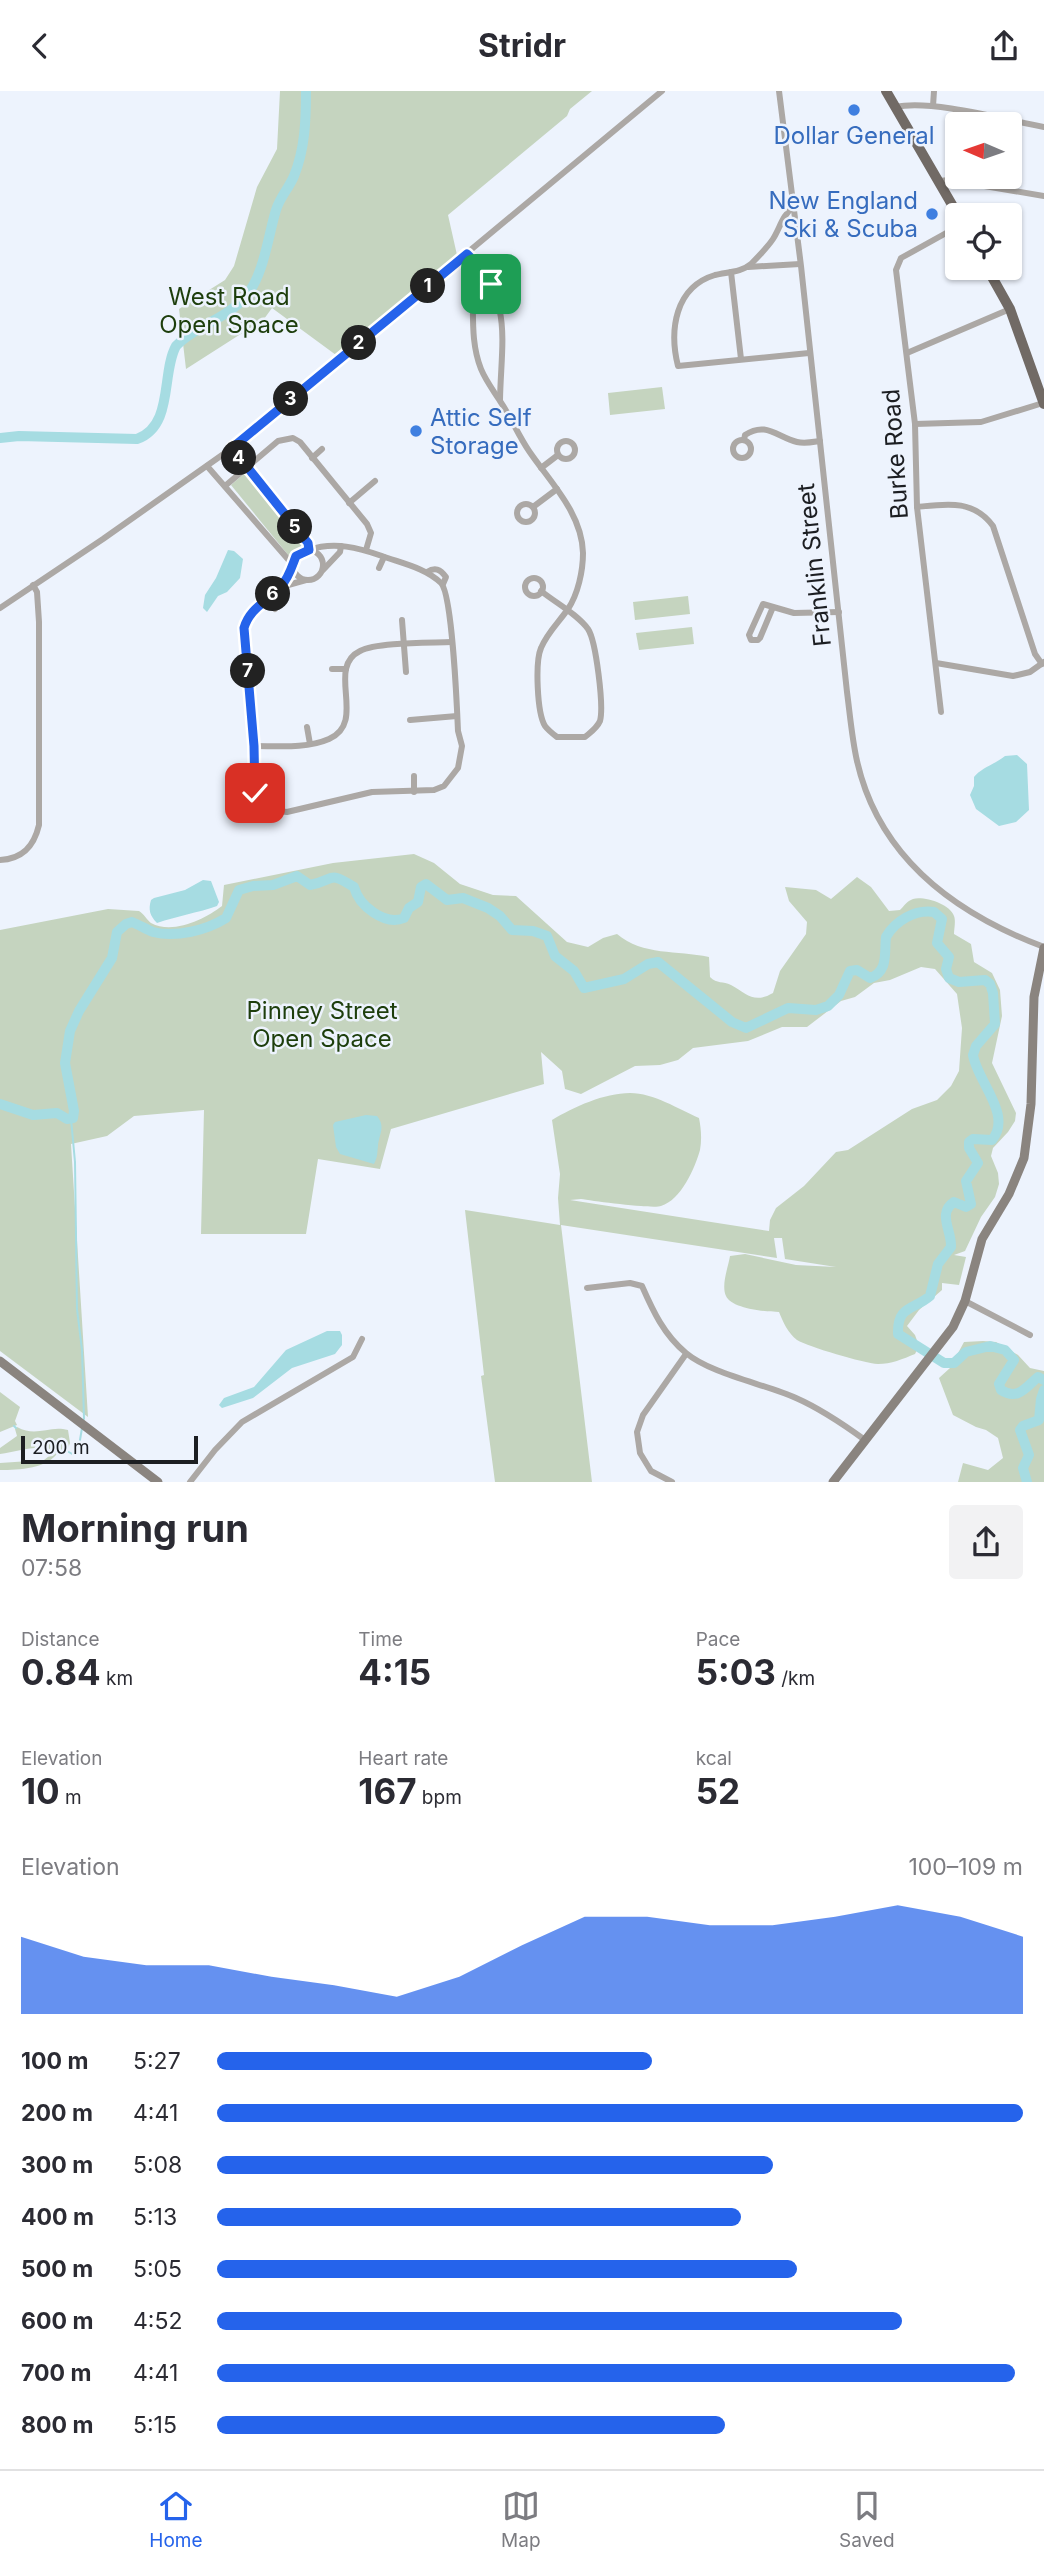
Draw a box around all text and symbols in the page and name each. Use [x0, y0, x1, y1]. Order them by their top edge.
text: Stridr [478, 26, 566, 65]
icon: back [21, 27, 59, 65]
icon: share [985, 27, 1023, 65]
marker: Dollar General [846, 102, 862, 118]
north arrow [945, 112, 1022, 189]
map controls [945, 112, 1022, 280]
place label: Dollar General [774, 121, 935, 150]
place label: New England Ski & Scuba [768, 186, 918, 243]
button: locate [945, 203, 1022, 280]
marker: New England Ski & Scuba [924, 206, 940, 222]
pin [461, 254, 521, 314]
icon: arrive [472, 265, 510, 303]
pin: 1 [410, 269, 446, 303]
text: 1 [423, 274, 432, 297]
park label: West Road Open Space [159, 282, 299, 339]
pin: 2 [342, 325, 376, 361]
text: 2 [353, 331, 364, 354]
pin: 3 [274, 381, 308, 417]
text: 3 [284, 387, 297, 410]
street label: Burke Road [876, 388, 914, 520]
place label: Attic Self Storage [430, 403, 532, 460]
marker: Attic Self Storage [408, 423, 424, 439]
pin: 4 [222, 441, 256, 475]
text: 4 [232, 446, 245, 469]
street label: Franklin Street [791, 482, 837, 648]
pin: 5 [278, 509, 312, 544]
text: 5 [288, 515, 301, 538]
pin: 6 [256, 577, 290, 611]
text: 6 [266, 582, 279, 605]
pin: 7 [230, 653, 266, 689]
text: 7 [242, 659, 253, 682]
pin [225, 763, 285, 823]
icon: check [236, 774, 274, 812]
park label: Pinney Street Open Space [247, 996, 398, 1053]
scale bar [21, 1433, 198, 1465]
text: 200 m [32, 1436, 90, 1459]
text: Morning run [21, 1505, 249, 1551]
button: share [949, 1505, 1023, 1579]
text: 07:58 [21, 1554, 82, 1582]
text: Distance [21, 1628, 99, 1651]
text: Time [358, 1628, 403, 1651]
text: Pace [696, 1628, 740, 1651]
text: 0.84 [21, 1651, 101, 1693]
text: 4:15 [358, 1651, 431, 1693]
text: 5:03 [696, 1651, 776, 1693]
text: km [101, 1667, 133, 1690]
text: /km [776, 1667, 815, 1690]
text: Elevation [21, 1747, 102, 1770]
text: Heart rate [358, 1747, 448, 1770]
text: kcal [696, 1747, 732, 1770]
text: 10 [21, 1770, 60, 1812]
text: 167 [358, 1770, 417, 1812]
text: 52 [696, 1770, 740, 1812]
text: m [60, 1786, 82, 1809]
text: bpm [417, 1786, 462, 1809]
text: Elevation [21, 1853, 120, 1881]
text: 100–109 m [908, 1853, 1023, 1881]
text: 100 m [21, 2047, 88, 2075]
text: 5:27 [133, 2047, 181, 2075]
text: 200 m [21, 2099, 93, 2127]
text: 4:41 [133, 2099, 178, 2127]
text: 300 m [21, 2151, 93, 2179]
text: 5:08 [133, 2151, 182, 2179]
text: 400 m [21, 2203, 94, 2231]
text: 5:13 [133, 2203, 177, 2231]
text: 500 m [21, 2255, 93, 2283]
text: 5:05 [133, 2255, 182, 2283]
text: 600 m [21, 2307, 93, 2335]
text: 4:52 [133, 2307, 183, 2335]
text: 700 m [21, 2359, 91, 2387]
text: 4:41 [133, 2359, 178, 2387]
text: 800 m [21, 2411, 93, 2439]
text: 5:15 [133, 2411, 177, 2439]
tab: Home [149, 2487, 203, 2552]
tab: Map [501, 2487, 541, 2552]
tab: Saved [839, 2487, 895, 2552]

